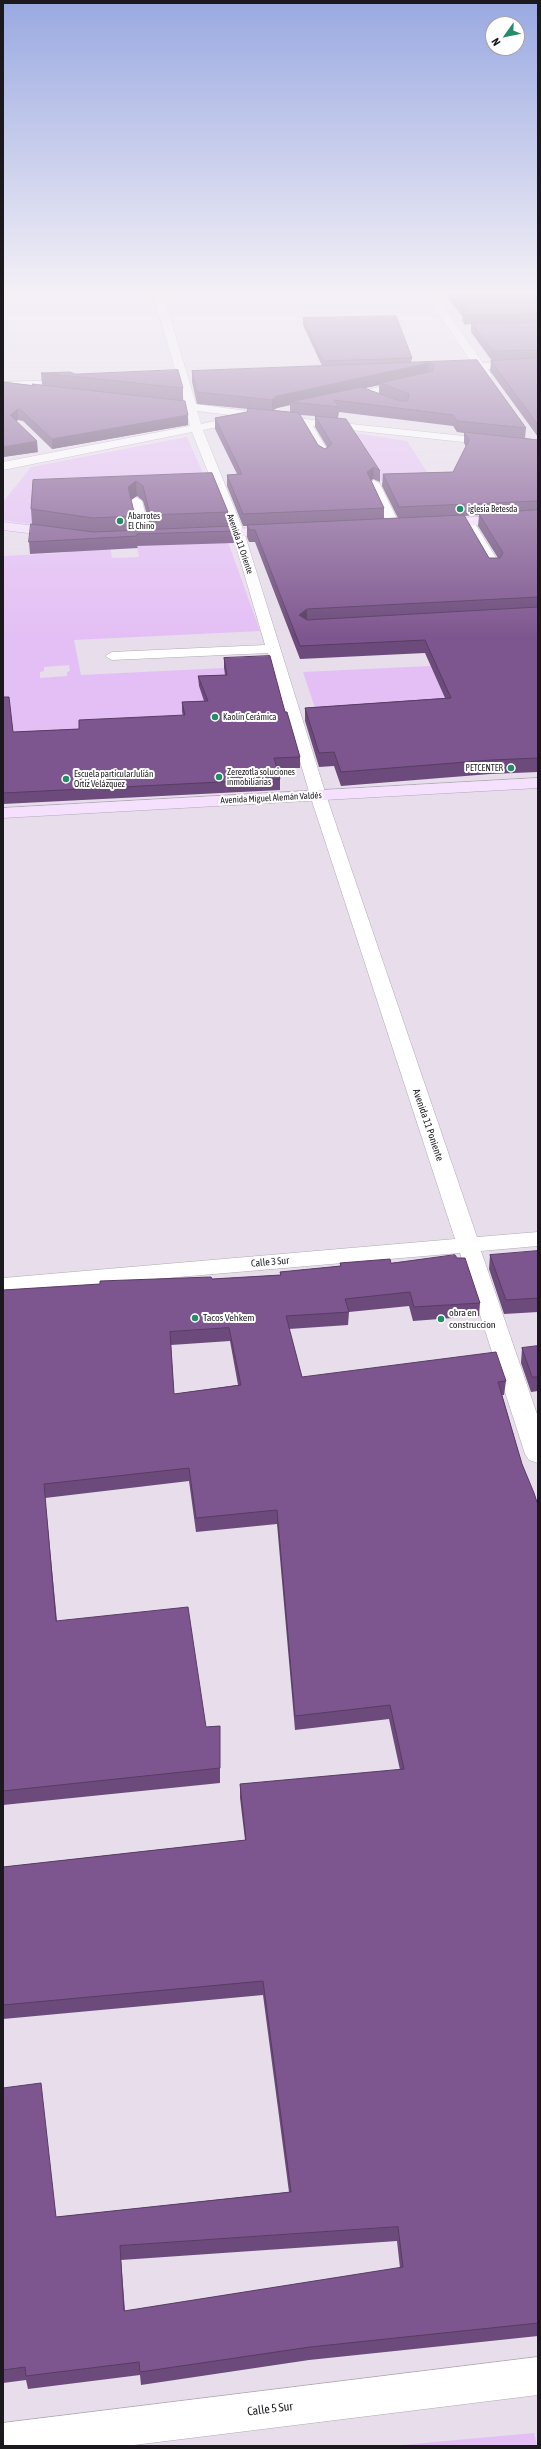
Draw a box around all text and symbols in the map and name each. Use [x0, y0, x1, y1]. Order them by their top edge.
north arrow [485, 16, 525, 56]
text: N [489, 36, 503, 48]
marker: iglesia Betesda [455, 504, 465, 514]
place label: iglesia Betesda [468, 504, 518, 514]
place label: Abarrotes El Chino [128, 511, 160, 532]
street label: Avenida 11 Oriente [225, 512, 255, 576]
marker: Abarrotes El Chino [115, 516, 125, 526]
marker: Kaolin Cerámica [210, 712, 220, 722]
place label: Kaolin Cerámica [223, 712, 277, 722]
place label: PETCENTER [466, 763, 503, 773]
marker: PETCENTER [506, 763, 516, 773]
place label: Zerezotla soluciones inmobiliarias [227, 767, 295, 788]
place label: Escuela particularJulián Ortiz Velázquez [74, 769, 153, 790]
marker: Zerezotla soluciones inmobiliarias [214, 772, 224, 782]
marker: Escuela particularJulián Ortiz Velázquez [61, 774, 71, 784]
street label: Avenida Miguel Alemán Valdés [220, 790, 322, 806]
street label: Avenida 11 Poniente [410, 1087, 446, 1163]
street label: Calle 3 Sur [250, 1254, 290, 1270]
place label: obra en construccion [449, 1307, 496, 1330]
place label: Tacos Vehkem [203, 1312, 255, 1324]
marker: Tacos Vehkem [190, 1313, 200, 1323]
marker: obra en construccion [436, 1314, 446, 1324]
street label: Calle 5 Sur [246, 2399, 294, 2419]

